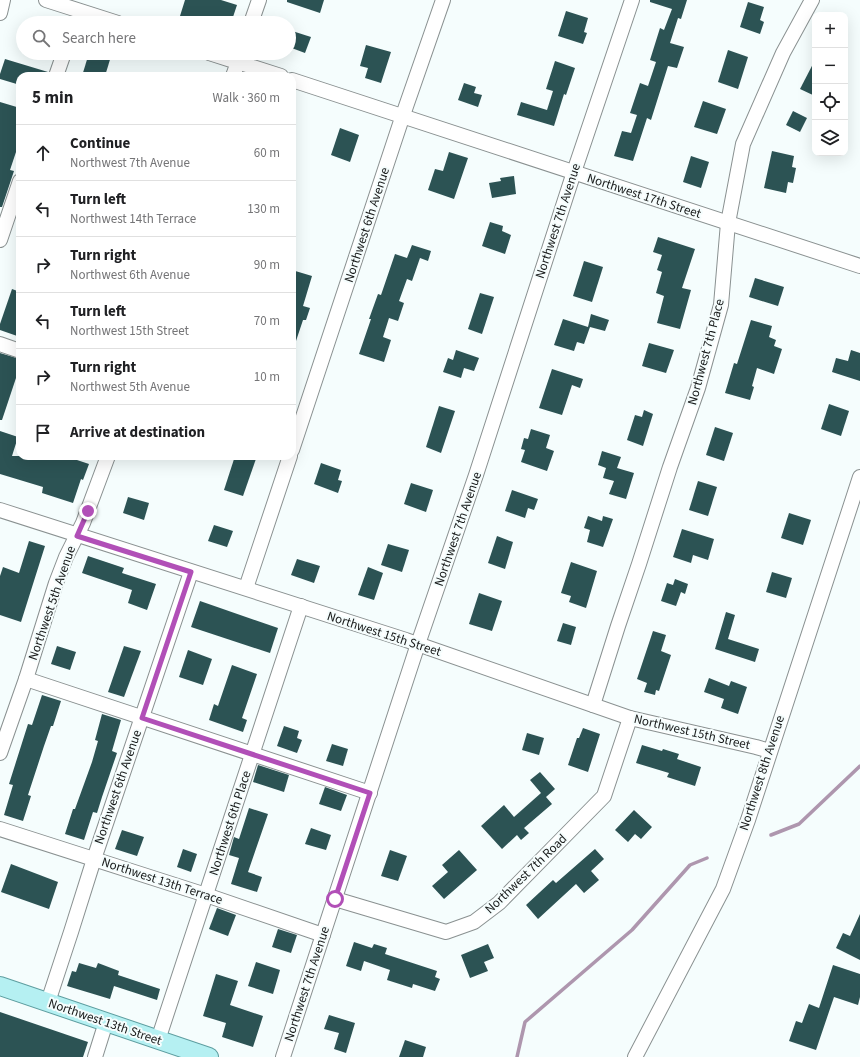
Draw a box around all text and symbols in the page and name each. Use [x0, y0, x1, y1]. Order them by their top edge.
map controls [812, 12, 848, 156]
button: + [812, 12, 848, 48]
search box [16, 16, 296, 60]
icon: search [30, 27, 52, 49]
text: Search here [62, 28, 136, 49]
button: − [812, 48, 848, 84]
button: locate [812, 84, 848, 120]
text: 5 min [32, 86, 73, 110]
text: Walk · 360 m [212, 89, 280, 107]
button: layers [812, 120, 848, 156]
text: Continue [70, 133, 130, 154]
icon: ahead [32, 142, 54, 164]
text: 60 m [254, 144, 280, 162]
text: Northwest 7th Avenue [70, 154, 190, 172]
street label: Northwest 7th Avenue [531, 161, 585, 281]
street label: Northwest 6th Avenue [340, 165, 394, 285]
street label: Northwest 17th Street [585, 169, 704, 223]
text: Turn left [70, 189, 126, 210]
icon: left [32, 198, 54, 220]
text: 130 m [247, 200, 280, 218]
text: Northwest 14th Terrace [70, 210, 196, 228]
text: Turn right [70, 245, 136, 266]
icon: right [32, 254, 54, 276]
text: 90 m [254, 256, 280, 274]
text: Northwest 6th Avenue [70, 266, 190, 284]
street label: Northwest 7th Place [683, 297, 729, 407]
text: Turn left [70, 301, 126, 322]
icon: left [32, 310, 54, 332]
text: 70 m [254, 312, 280, 330]
text: Northwest 15th Street [70, 322, 189, 340]
text: Turn right [70, 357, 136, 378]
icon: right [32, 366, 54, 388]
text: 10 m [254, 368, 280, 386]
text: Northwest 5th Avenue [70, 378, 190, 396]
icon: arrive [32, 422, 54, 444]
text: Arrive at destination [70, 422, 205, 443]
street label: Northwest 7th Avenue [430, 469, 486, 589]
route end [79, 502, 97, 520]
street label: Northwest 5th Avenue [24, 543, 80, 663]
street label: Northwest 15th Street [325, 607, 444, 661]
street label: Northwest 15th Street [632, 710, 753, 754]
street label: Northwest 8th Avenue [735, 713, 789, 833]
street label: Northwest 6th Avenue [90, 727, 146, 847]
street label: Northwest 6th Place [205, 768, 255, 878]
street label: Northwest 7th Road [481, 830, 571, 918]
street label: Northwest 13th Terrace [99, 853, 225, 909]
route start [326, 890, 344, 908]
street label: Northwest 7th Avenue [280, 924, 334, 1044]
street label: Northwest 13th Street [46, 994, 165, 1050]

